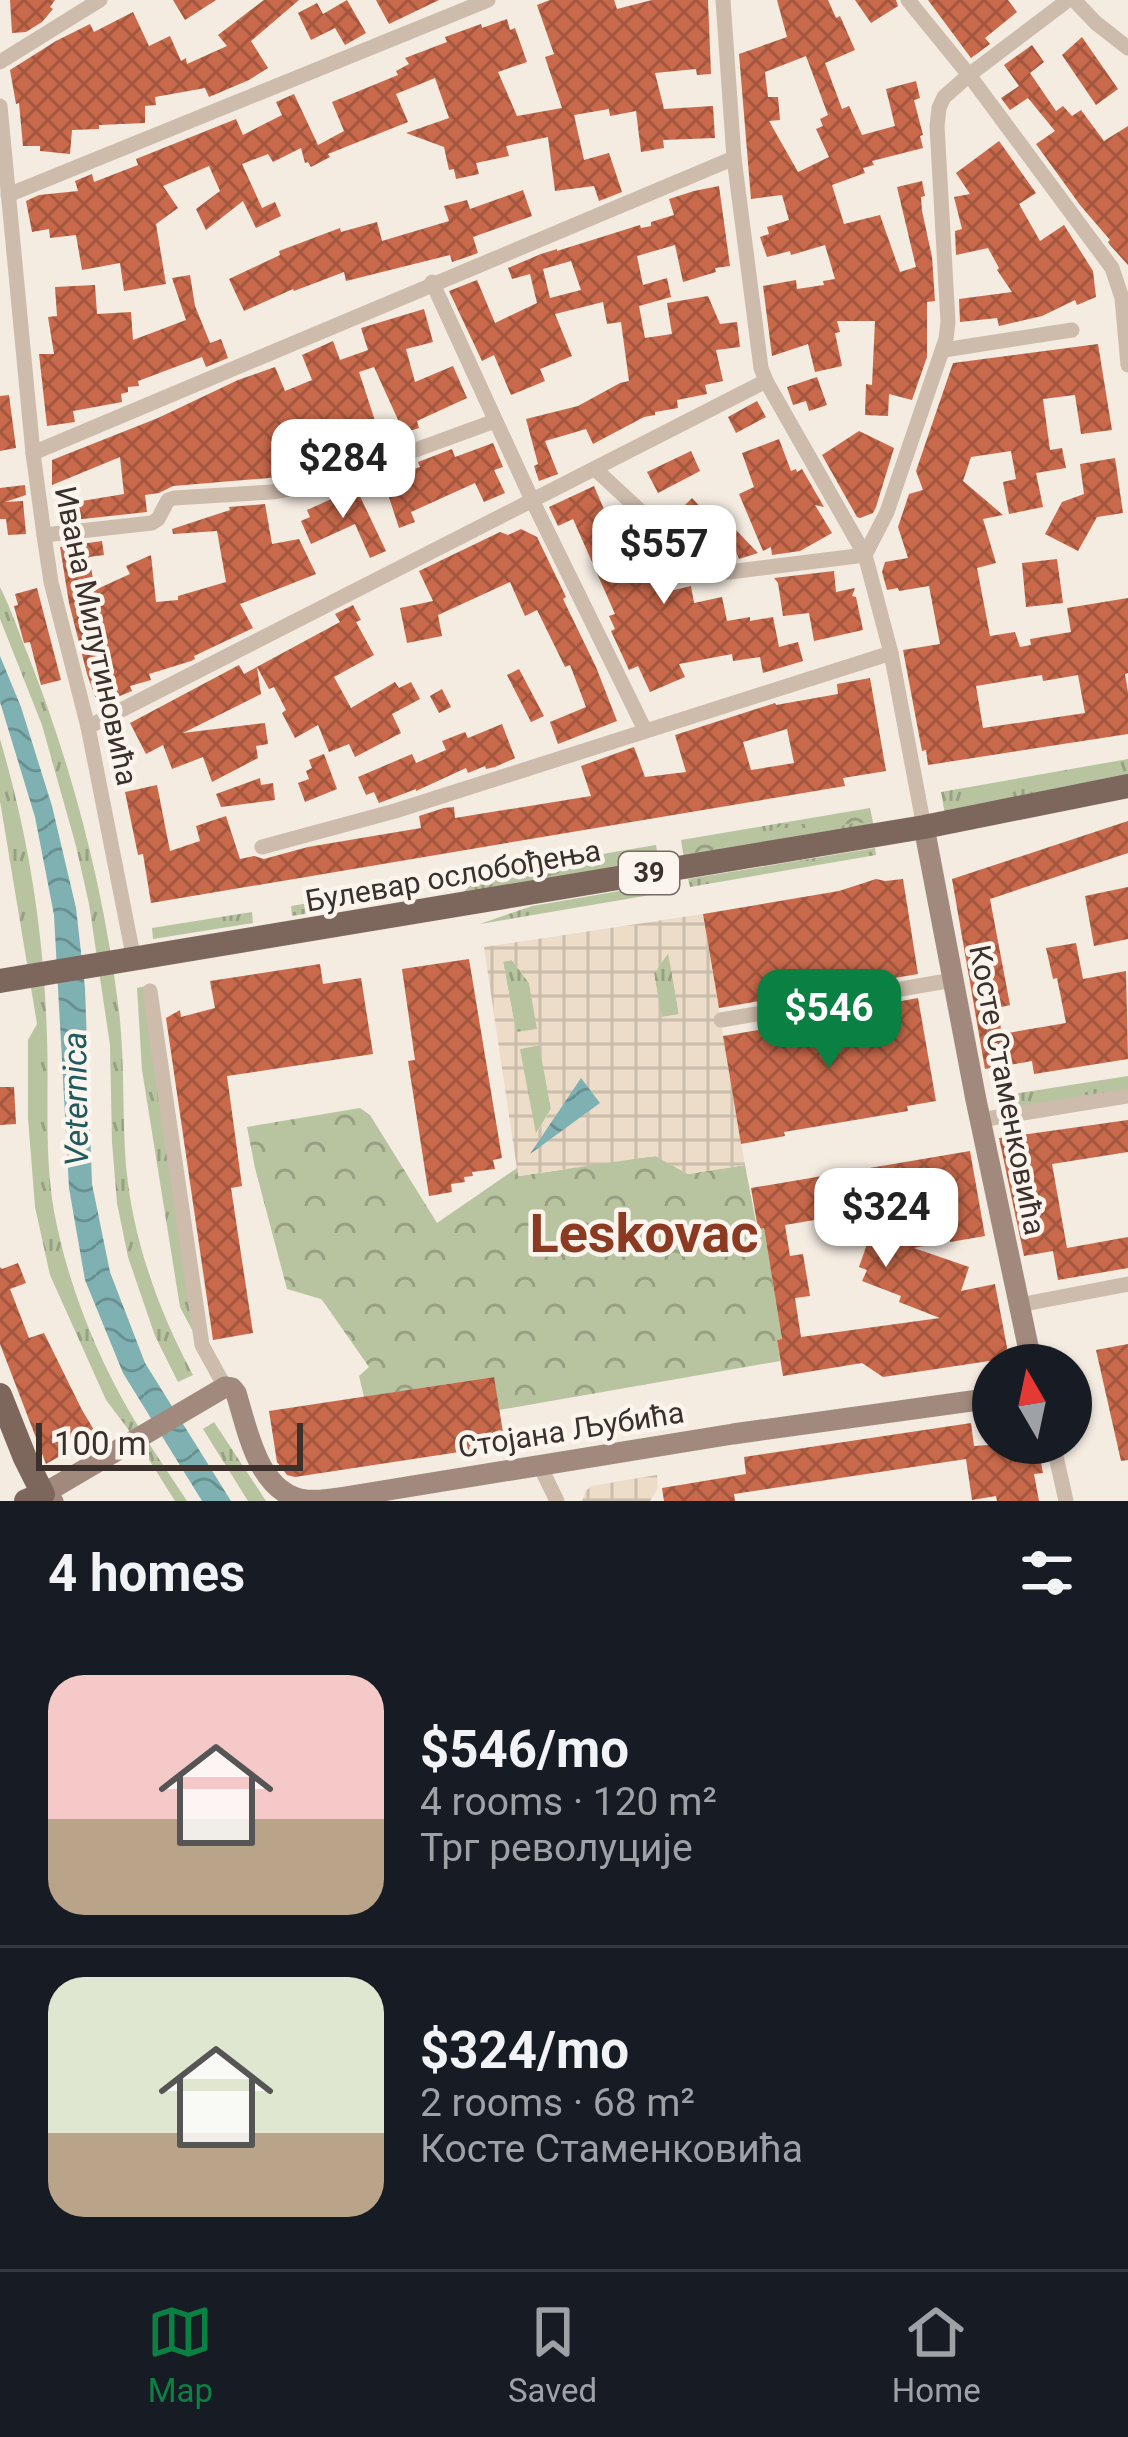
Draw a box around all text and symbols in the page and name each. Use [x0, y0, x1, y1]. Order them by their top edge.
pin: $284 [272, 419, 414, 521]
text: $284 [298, 435, 388, 481]
street label: Ивана Милутиновића [48, 483, 145, 789]
pin: $557 [593, 505, 735, 607]
text: $557 [619, 521, 709, 567]
street label: Булевар ослобођења [303, 832, 603, 919]
road number: 39 [619, 852, 679, 894]
street label: Косте Стаменковића [962, 942, 1053, 1238]
pin: $546 [758, 969, 900, 1071]
text: $546 [784, 985, 874, 1031]
water label: Veternica [55, 1031, 96, 1167]
pin: $324 [815, 1168, 957, 1270]
text: $324 [841, 1184, 931, 1230]
district label: Leskovac [529, 1202, 759, 1265]
north arrow [972, 1344, 1092, 1464]
map controls [972, 1344, 1092, 1464]
street label: Стојана Љубића [455, 1394, 686, 1465]
scale bar [36, 1417, 303, 1470]
text: 100 m [54, 1424, 147, 1463]
icon: filters [1014, 1540, 1080, 1606]
text: 4 homes [48, 1544, 245, 1603]
text: $546/mo [420, 1720, 629, 1779]
icon: home [144, 1723, 288, 1867]
text: 4 rooms · 120 m² [420, 1779, 717, 1825]
text: Трг револуције [420, 1825, 693, 1871]
text: $324/mo [420, 2021, 629, 2080]
icon: home [144, 2025, 288, 2169]
text: 2 rooms · 68 m² [420, 2080, 695, 2126]
text: Косте Стаменковића [420, 2126, 803, 2172]
tab: Map [147, 2299, 213, 2410]
tab: Saved [508, 2299, 597, 2410]
tab: Home [892, 2299, 981, 2410]

